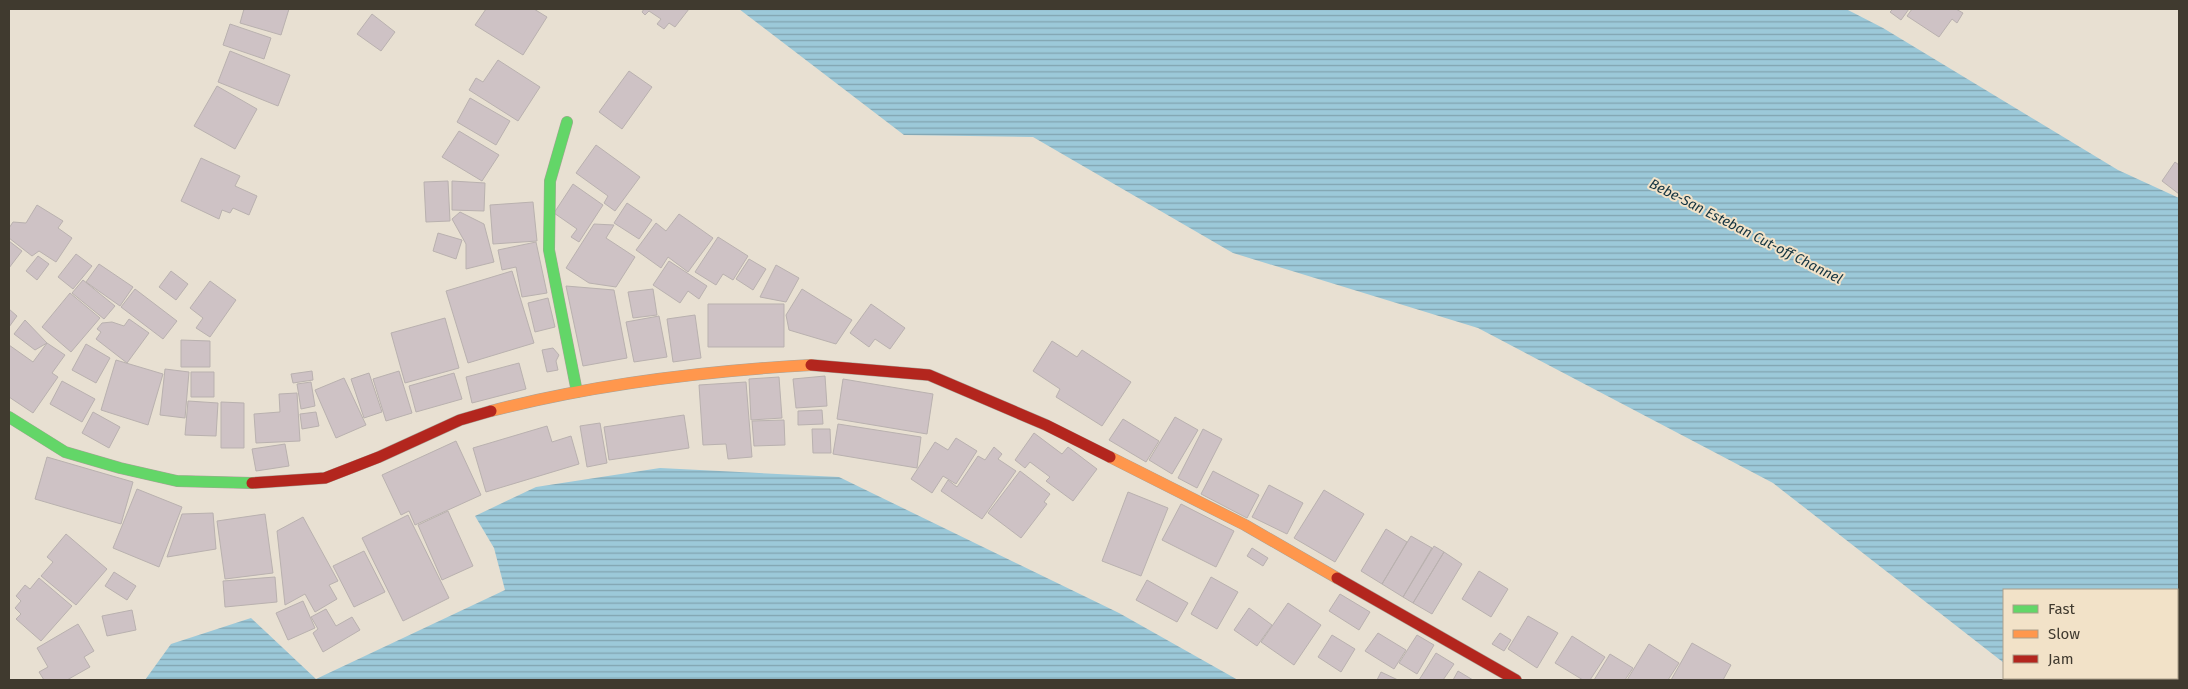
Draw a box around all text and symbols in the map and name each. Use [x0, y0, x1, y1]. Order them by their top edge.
water label: Bebe-San Esteban Cut-off Channel [1646, 175, 1845, 288]
legend [2003, 589, 2178, 679]
text: Fast [2048, 600, 2075, 618]
text: Slow [2048, 625, 2080, 643]
text: Jam [2048, 650, 2074, 668]

